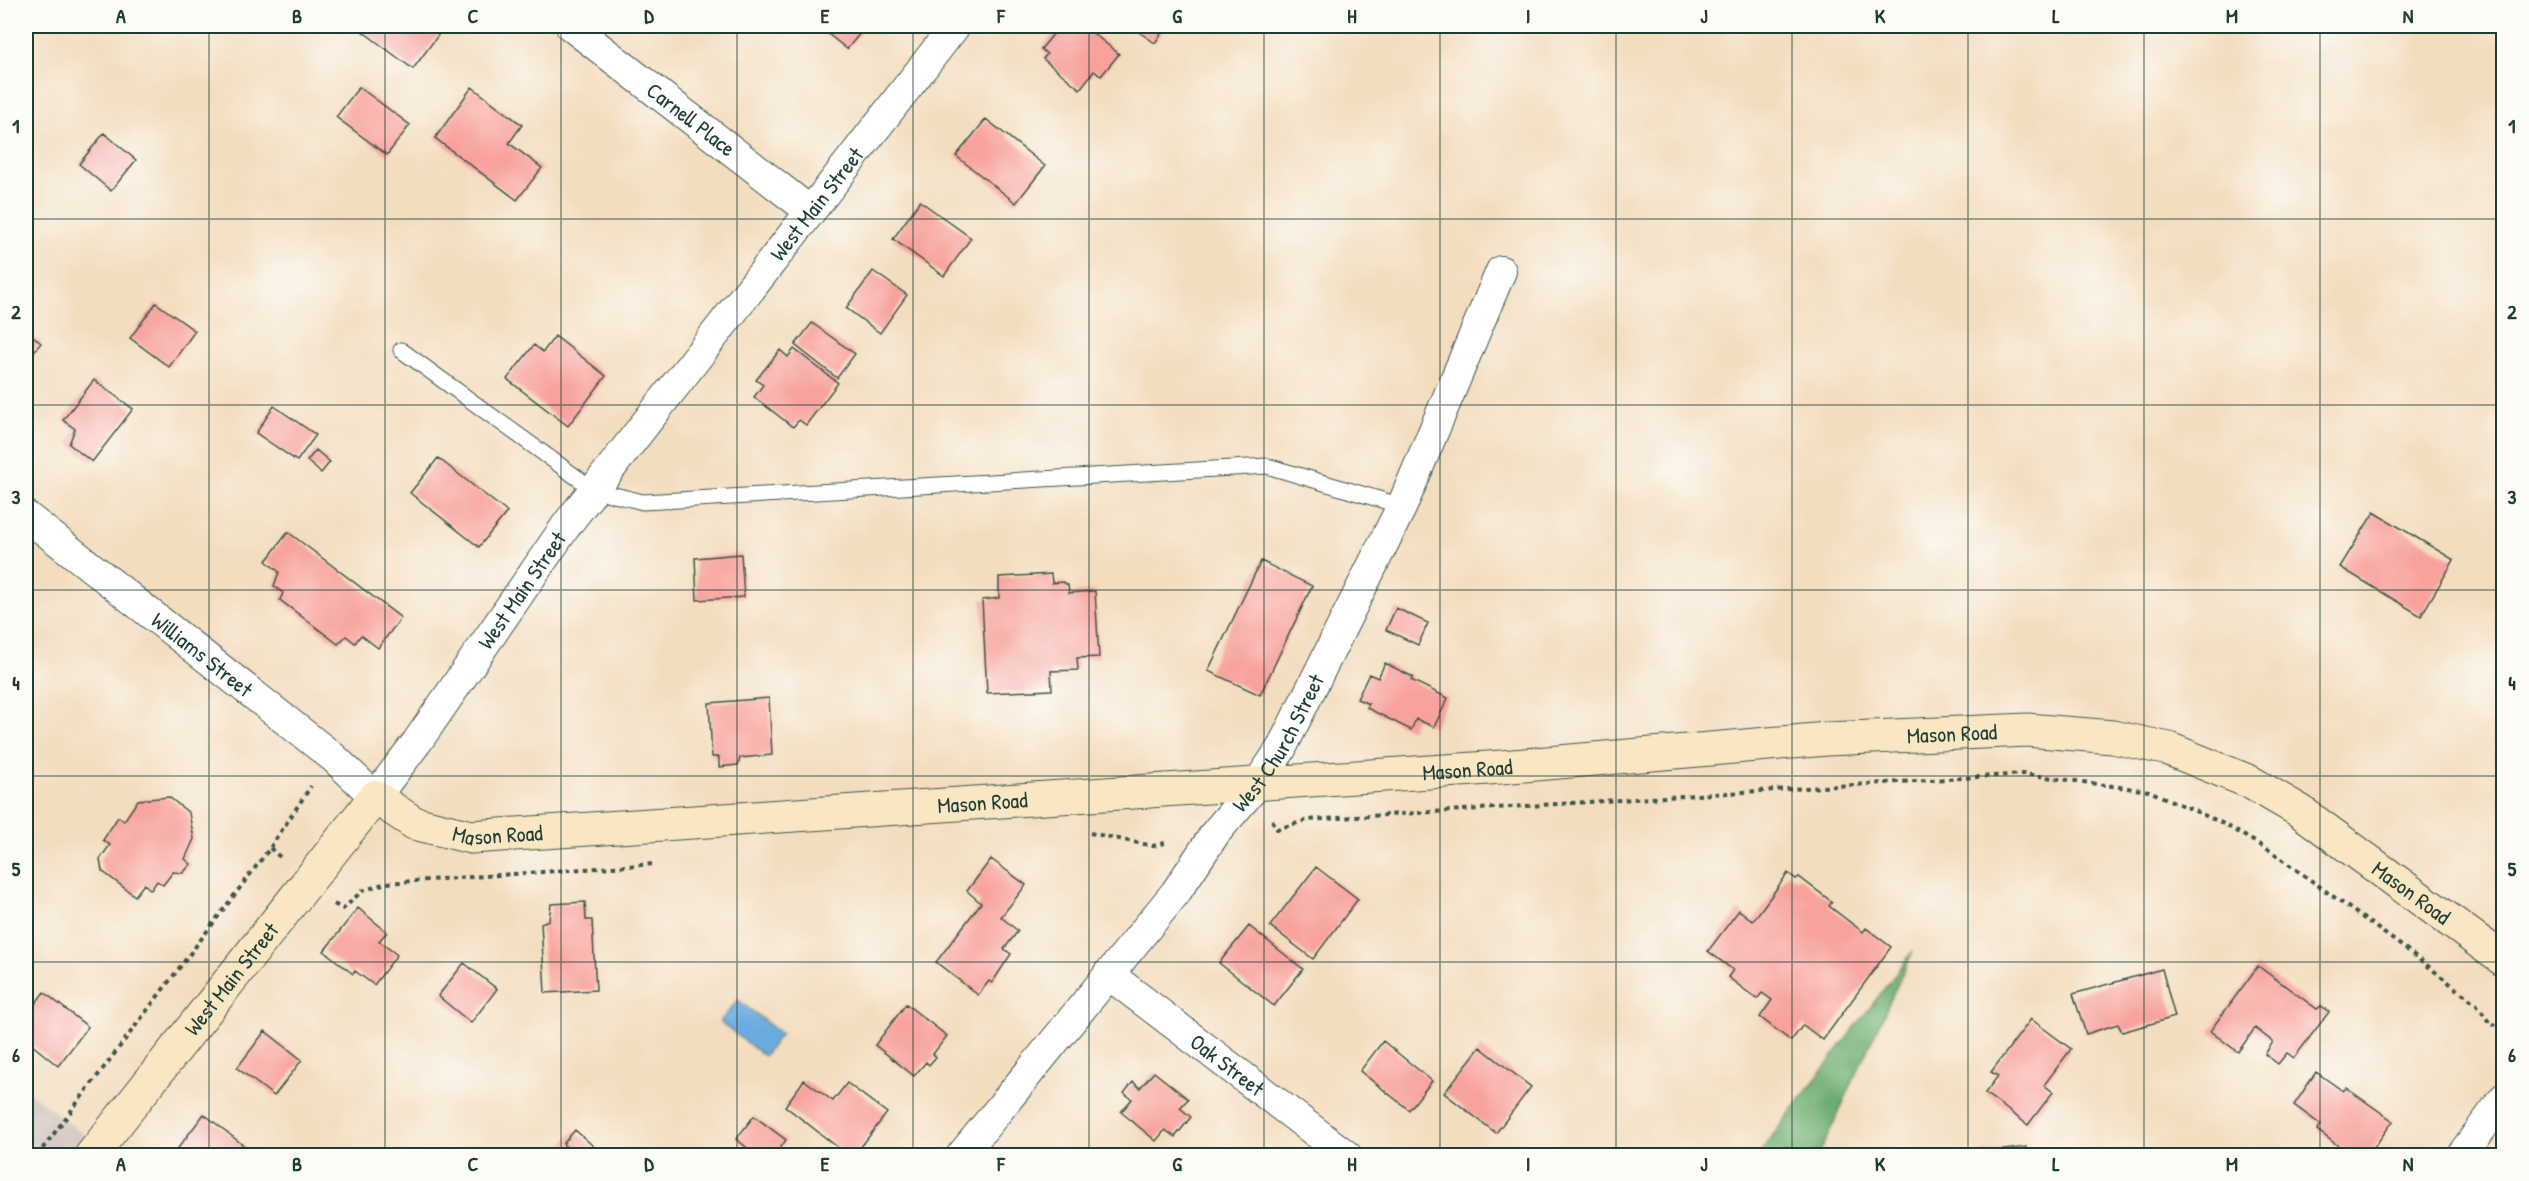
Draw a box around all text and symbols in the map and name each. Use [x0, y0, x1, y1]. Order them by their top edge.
text: A [116, 2, 126, 29]
text: B [292, 2, 302, 29]
text: C [468, 2, 479, 29]
text: D [644, 2, 654, 29]
text: E [821, 2, 830, 29]
text: F [996, 2, 1006, 29]
text: G [1172, 2, 1182, 29]
text: H [1347, 2, 1357, 29]
text: I [1526, 2, 1530, 29]
text: J [1700, 2, 1708, 29]
text: K [1875, 2, 1886, 29]
text: L [2052, 2, 2060, 29]
text: M [2226, 2, 2238, 29]
text: N [2403, 2, 2414, 29]
street label: Carnell Place [641, 75, 742, 163]
text: 1 [12, 112, 20, 139]
text: 1 [2508, 112, 2516, 139]
street label: West Main Street [763, 140, 871, 267]
text: 2 [11, 298, 21, 325]
text: 2 [2507, 298, 2517, 325]
text: 3 [12, 483, 21, 510]
text: 3 [2508, 483, 2517, 510]
street label: West Main Street [471, 525, 573, 655]
street label: Williams Street [145, 605, 259, 704]
text: 4 [12, 669, 20, 696]
street label: West Church Street [1225, 669, 1331, 818]
text: 4 [2508, 669, 2516, 696]
street label: Mason Road [1906, 716, 1998, 750]
street label: Mason Road [1421, 751, 1514, 787]
street label: Mason Road [937, 784, 1029, 820]
street label: Mason Road [450, 817, 544, 852]
street label: Mason Road [2366, 854, 2457, 931]
text: 5 [12, 855, 21, 882]
text: 5 [2508, 855, 2517, 882]
street label: West Main Street [177, 916, 286, 1042]
street label: Oak Street [1184, 1027, 1271, 1103]
text: 6 [12, 1041, 20, 1068]
text: 6 [2508, 1041, 2516, 1068]
text: A [116, 1150, 126, 1177]
text: B [292, 1150, 302, 1177]
text: C [468, 1150, 479, 1177]
text: D [644, 1150, 654, 1177]
text: E [821, 1150, 830, 1177]
text: F [996, 1150, 1006, 1177]
text: G [1172, 1150, 1182, 1177]
text: H [1347, 1150, 1357, 1177]
text: I [1526, 1150, 1530, 1177]
text: J [1700, 1150, 1708, 1177]
text: K [1875, 1150, 1886, 1177]
text: L [2052, 1150, 2060, 1177]
text: M [2226, 1150, 2238, 1177]
text: N [2403, 1150, 2414, 1177]

